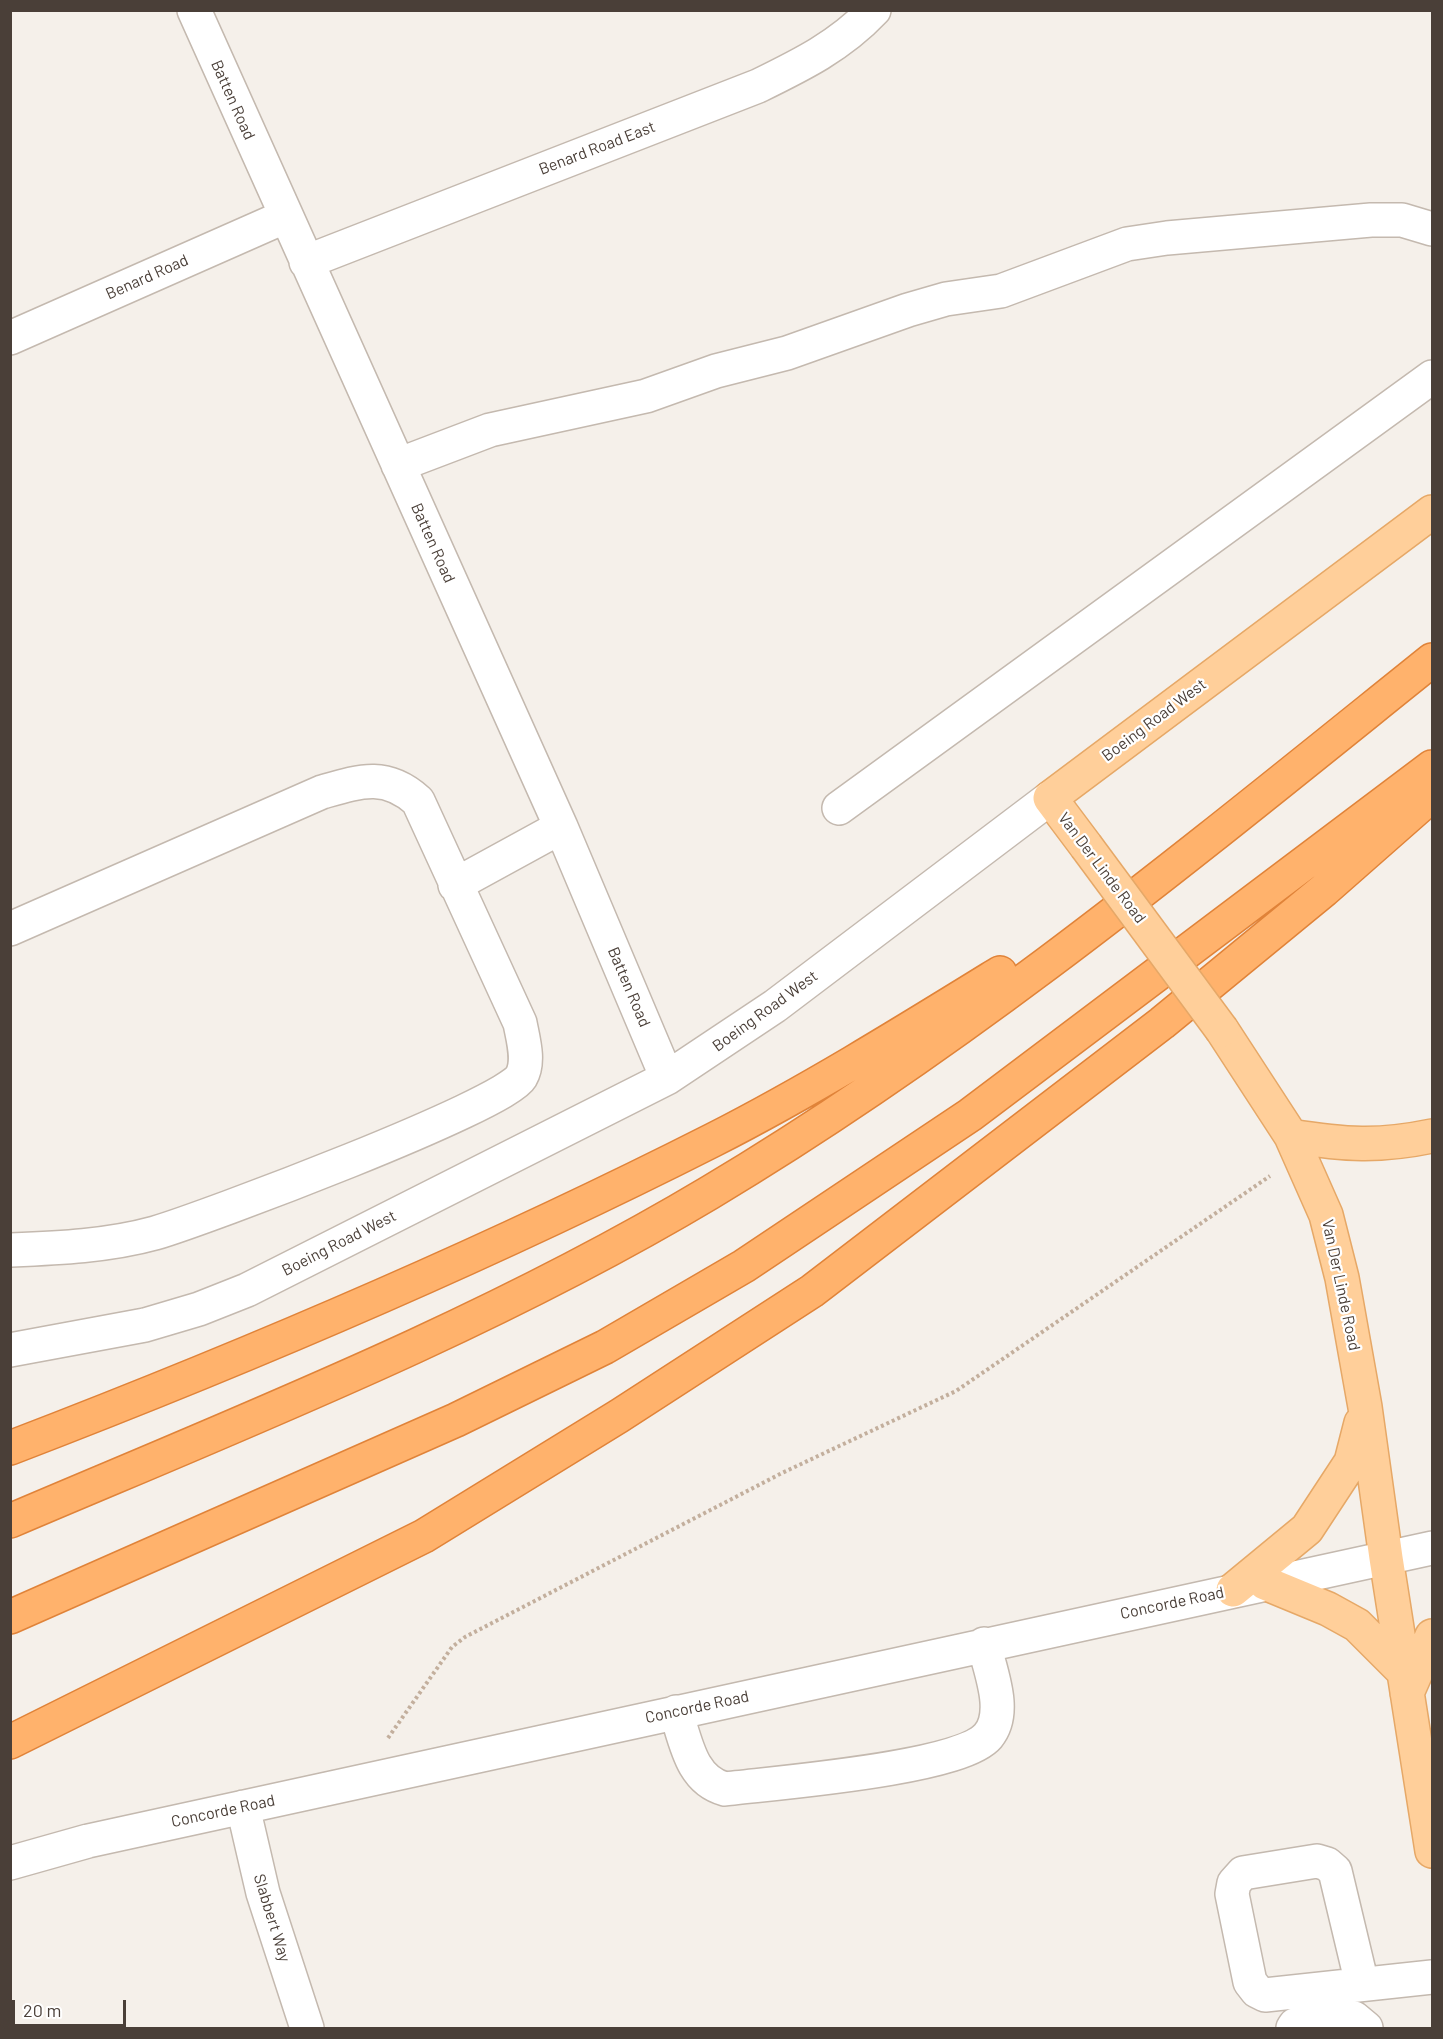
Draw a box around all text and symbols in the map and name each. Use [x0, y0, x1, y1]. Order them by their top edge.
street label: Batten Road [207, 57, 259, 143]
street label: Benard Road East [536, 117, 658, 179]
street label: Benard Road [103, 250, 191, 304]
street label: Batten Road [407, 500, 459, 586]
street label: Boeing Road West [1098, 675, 1210, 765]
street label: Van Der Linde Road [1054, 809, 1150, 927]
street label: Batten Road [604, 944, 654, 1030]
street label: Boeing Road West [709, 966, 821, 1056]
street label: Boeing Road West [279, 1206, 399, 1280]
street label: Van Der Linde Road [1318, 1218, 1364, 1352]
street label: Concorde Road [1118, 1583, 1226, 1623]
street label: Concorde Road [643, 1687, 751, 1727]
street label: Concorde Road [169, 1791, 277, 1831]
street label: Slabbert Way [250, 1872, 294, 1964]
scale bar [15, 1988, 129, 2026]
text: 20 m [23, 1999, 61, 2021]

